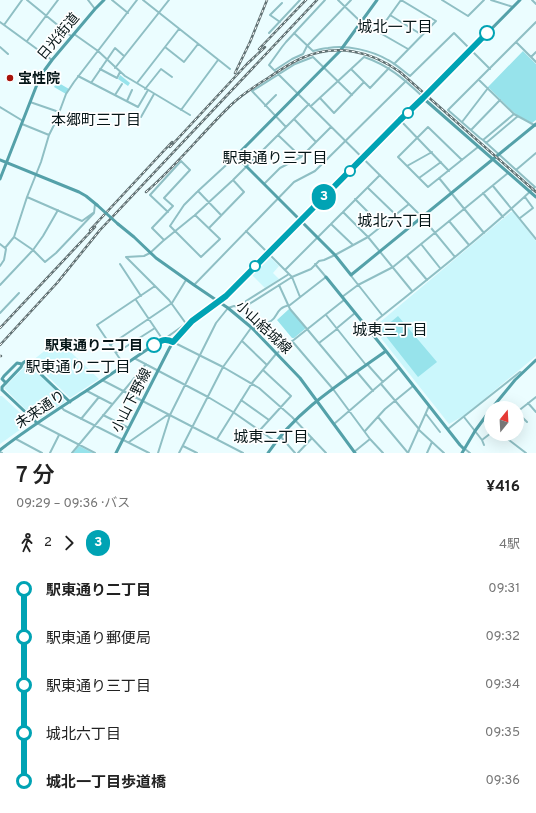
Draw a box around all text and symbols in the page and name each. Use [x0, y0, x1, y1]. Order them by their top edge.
street label: 日光街道 [35, 10, 84, 64]
district label: 城北一丁目 [357, 18, 433, 38]
unlabelled marker [479, 25, 495, 41]
place label: 宝性院 [18, 71, 60, 88]
marker: 宝性院 [5, 73, 15, 83]
unlabelled marker [402, 107, 414, 119]
district label: 本郷町三丁目 [51, 112, 141, 131]
district label: 駅東通り三丁目 [222, 150, 328, 169]
unlabelled marker [344, 165, 356, 177]
line badge: 3 [311, 184, 337, 210]
text: 3 [320, 188, 328, 205]
district label: 城北六丁目 [357, 212, 433, 232]
unlabelled marker [249, 260, 261, 272]
street label: 小山結城線 [232, 298, 294, 358]
district label: 城東三丁目 [352, 322, 428, 341]
marker: 駅東通り二丁目 [146, 337, 162, 353]
place label: 駅東通り二丁目 [45, 338, 143, 355]
district label: 駅東通り二丁目 [25, 359, 131, 378]
street label: 小山下野線 [109, 366, 156, 436]
street label: 未来通り [13, 388, 69, 433]
north arrow [484, 401, 524, 441]
map controls [484, 401, 524, 441]
district label: 城東二丁目 [233, 429, 309, 448]
text: 7 分 [16, 463, 55, 490]
text: ¥416 [486, 478, 520, 497]
text: 09:29 – 09:36 · バス [16, 496, 130, 512]
icon: walk [16, 532, 38, 554]
icon: forward [58, 532, 80, 554]
text: 3 [94, 534, 102, 551]
text: 2 [44, 535, 52, 551]
text: 4駅 [499, 537, 520, 553]
text: 09:31 [488, 581, 520, 597]
text: 駅東通り二丁目 [46, 582, 151, 601]
text: 09:32 [485, 629, 520, 645]
text: 駅東通り郵便局 [46, 630, 151, 649]
text: 09:34 [485, 677, 520, 693]
text: 駅東通り三丁目 [46, 678, 151, 697]
text: 09:35 [485, 725, 520, 741]
text: 城北六丁目 [46, 726, 121, 745]
text: 09:36 [485, 773, 520, 789]
text: 城北一丁目歩道橋 [46, 774, 166, 793]

